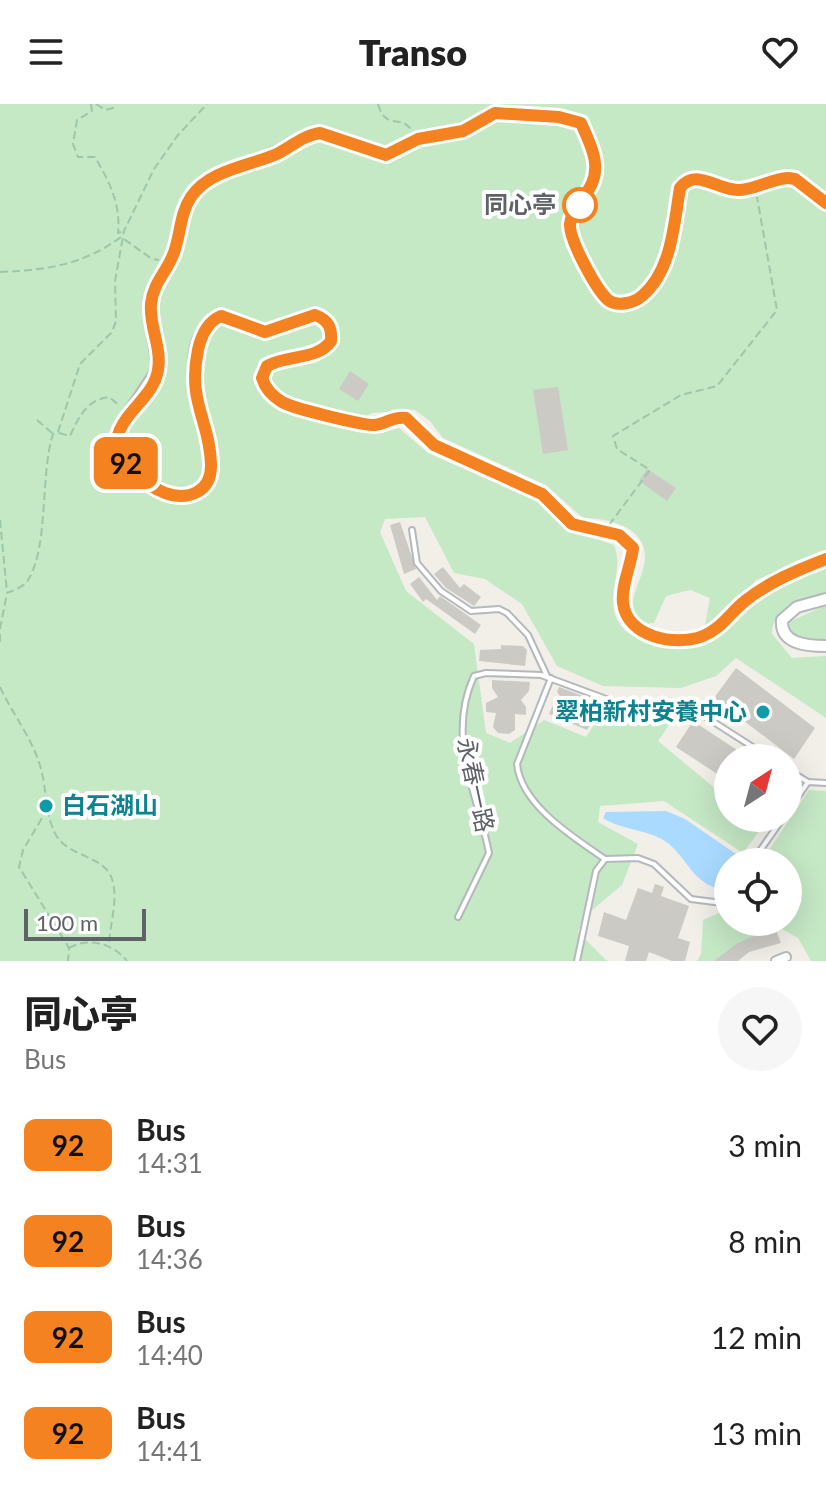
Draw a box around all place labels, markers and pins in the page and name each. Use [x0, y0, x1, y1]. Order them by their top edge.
marker: 同心亭 [563, 188, 597, 222]
place label: 同心亭 [484, 189, 556, 218]
place label: 翠柏新村安養中心 [555, 696, 747, 725]
marker: 翠柏新村安養中心 [754, 703, 772, 721]
place label: 白石湖山 [62, 790, 158, 819]
marker: 白石湖山 [37, 797, 55, 815]

